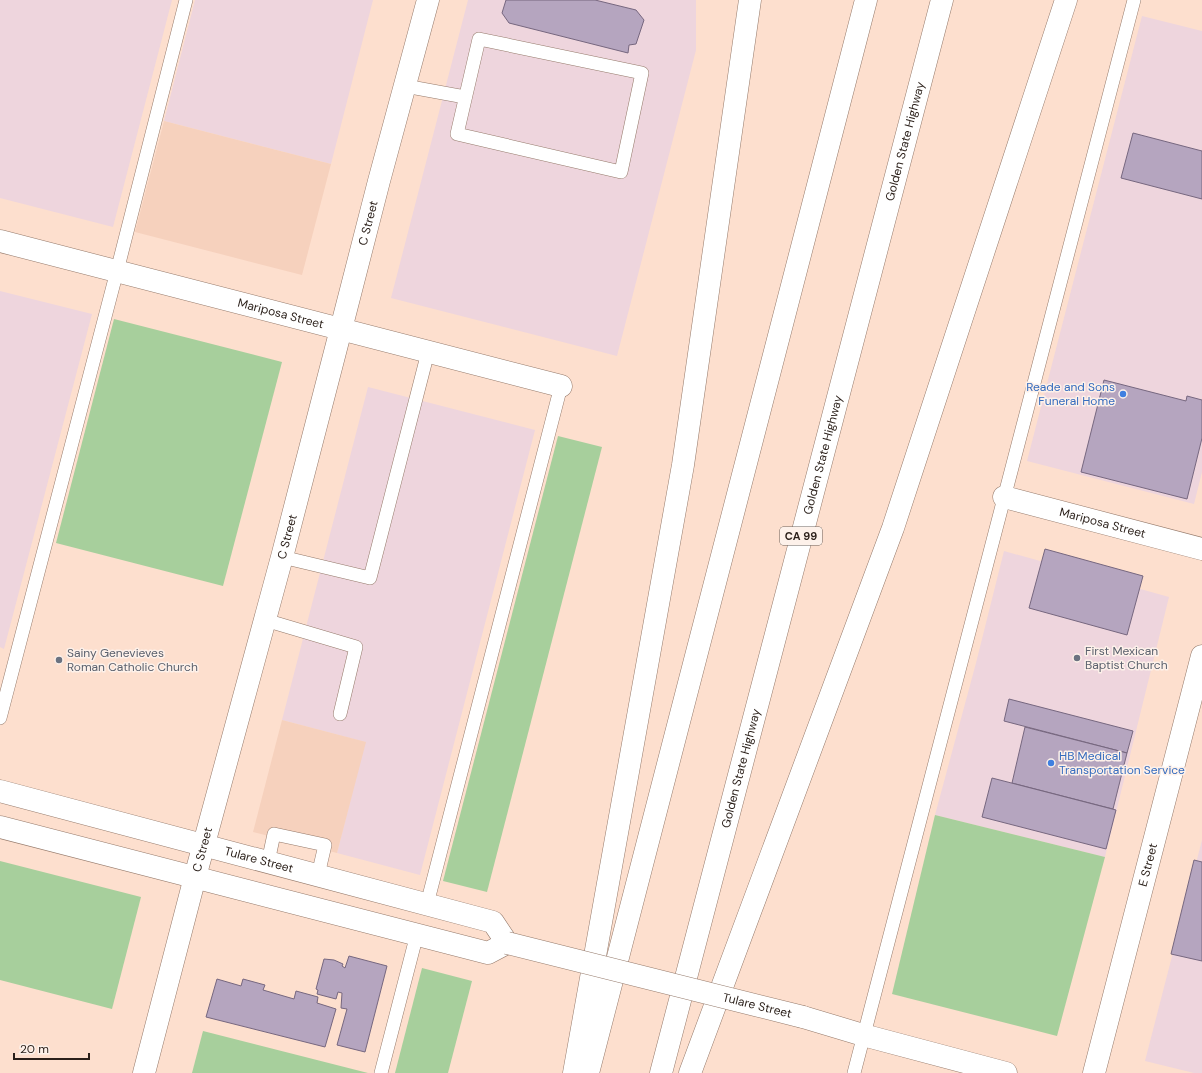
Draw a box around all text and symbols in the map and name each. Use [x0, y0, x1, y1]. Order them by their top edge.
street label: Golden State Highway [882, 80, 928, 203]
street label: C Street [355, 199, 382, 247]
street label: Mariposa Street [236, 295, 326, 332]
place label: Reade and Sons Funeral Home [1026, 379, 1115, 409]
marker: Reade and Sons Funeral Home [1118, 389, 1128, 399]
street label: Golden State Highway [800, 393, 846, 516]
street label: Mariposa Street [1058, 504, 1148, 542]
street label: C Street [274, 512, 301, 561]
road number: CA 99 [780, 527, 822, 545]
place label: First Mexican Baptist Church [1085, 643, 1168, 673]
place label: Sainy Genevieves Roman Catholic Church [67, 645, 198, 675]
marker: First Mexican Baptist Church [1072, 653, 1082, 663]
marker: Sainy Genevieves Roman Catholic Church [54, 655, 64, 665]
street label: Golden State Highway [718, 707, 764, 830]
place label: HB Medical Transportation Service [1059, 748, 1185, 778]
marker: HB Medical Transportation Service [1046, 758, 1056, 768]
street label: C Street [189, 825, 216, 874]
street label: E Street [1135, 841, 1161, 888]
street label: Tulare Street [223, 843, 295, 877]
street label: Tulare Street [721, 989, 794, 1022]
scale bar [14, 1035, 89, 1061]
text: 20 m [20, 1041, 49, 1057]

